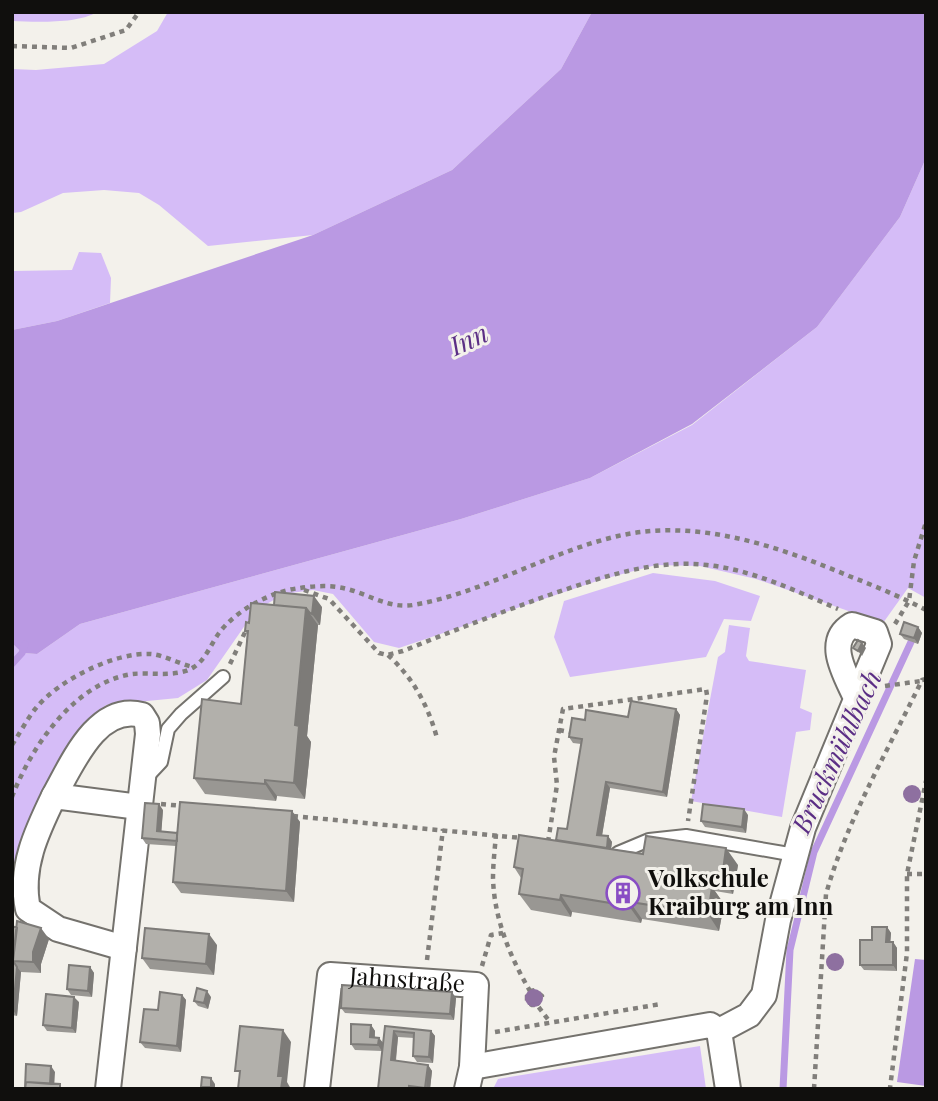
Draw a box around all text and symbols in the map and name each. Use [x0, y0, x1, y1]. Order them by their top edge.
water label: Inn [442, 315, 493, 363]
water label: Bruckmühlbach [782, 664, 889, 839]
place label: Volkschule Kraiburg am Inn [647, 861, 834, 921]
building icon: Volkschule Kraiburg am Inn [604, 874, 642, 912]
street label: Jahnstraße [347, 958, 466, 998]

